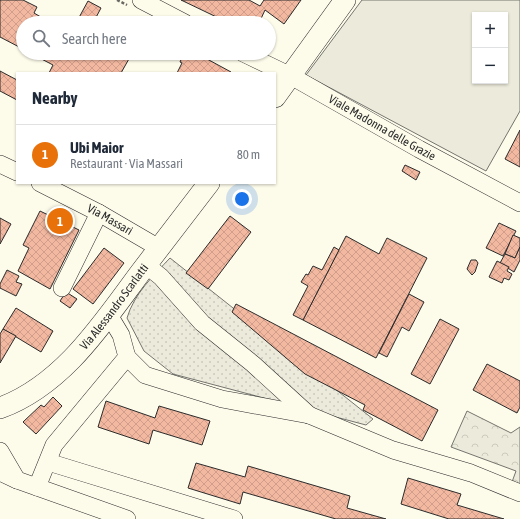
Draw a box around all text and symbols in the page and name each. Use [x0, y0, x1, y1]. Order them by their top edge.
map controls [472, 12, 508, 84]
button: + [472, 12, 508, 48]
search box [16, 16, 276, 60]
icon: search [30, 27, 52, 49]
text: Search here [62, 30, 127, 47]
button: − [472, 48, 508, 84]
text: Nearby [32, 88, 78, 108]
street label: Viale Madonna delle Grazie [326, 92, 438, 164]
text: Ubi Maior [70, 139, 123, 156]
text: 1 [42, 147, 48, 162]
text: 80 m [237, 147, 260, 162]
text: Restaurant · Via Massari [70, 156, 183, 171]
your location [232, 189, 252, 209]
street label: Via Massari [85, 201, 135, 238]
pin: 1 [47, 206, 73, 236]
street label: Via Alessandro Scarlatti [77, 261, 151, 352]

